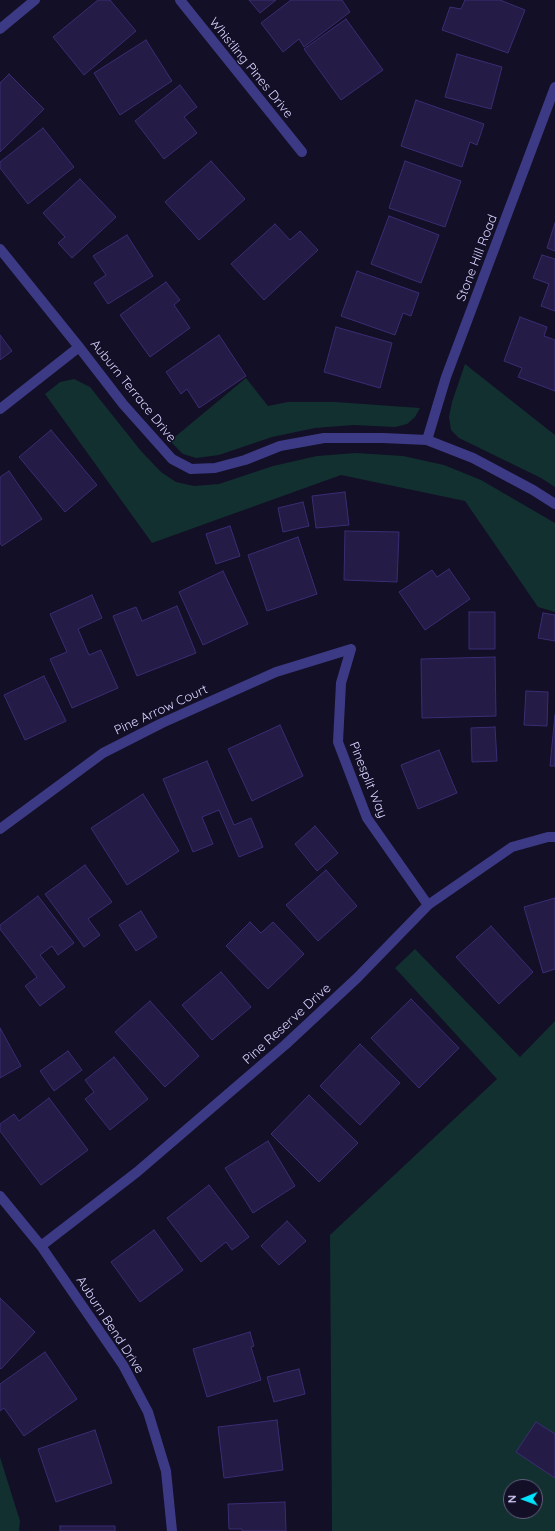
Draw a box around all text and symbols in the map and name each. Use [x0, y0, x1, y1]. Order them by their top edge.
street label: Whistling Pines Drive [206, 15, 296, 121]
street label: Stone Hill Road [453, 212, 501, 304]
street label: Auburn Terrace Drive [87, 337, 179, 445]
street label: Pine Arrow Court [112, 682, 210, 738]
street label: Pinesplit Way [346, 740, 390, 820]
street label: Pine Reserve Drive [240, 980, 334, 1068]
street label: Auburn Bend Drive [73, 1273, 147, 1377]
north arrow [503, 1479, 543, 1519]
text: N [505, 1495, 519, 1503]

